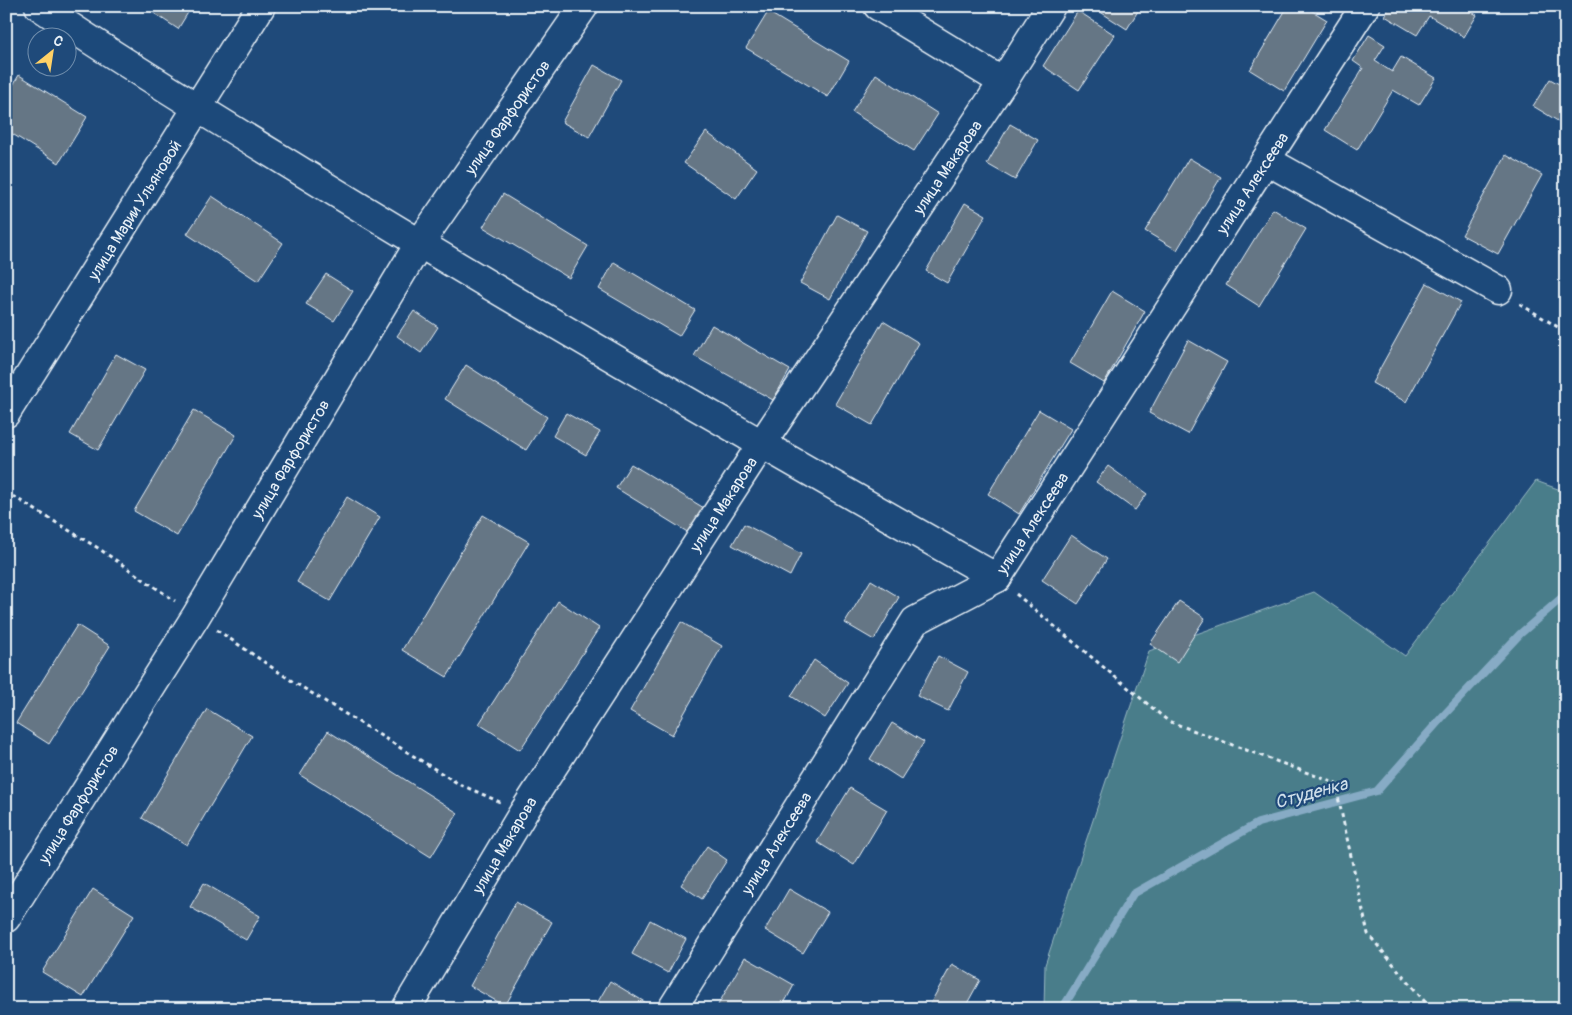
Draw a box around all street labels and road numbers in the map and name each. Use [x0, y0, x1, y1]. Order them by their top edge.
street label: улица Фарфористов [460, 56, 555, 180]
street label: улица Макарова [908, 117, 987, 219]
street label: улица Алексеева [1212, 129, 1293, 239]
street label: улица Марии Ульяновой [83, 137, 186, 285]
street label: улица Фарфористов [247, 396, 334, 524]
street label: улица Макарова [685, 453, 762, 557]
street label: улица Алексеева [992, 469, 1073, 579]
street label: улица Фарфористов [34, 742, 123, 868]
street label: улица Алексеева [737, 788, 816, 899]
street label: улица Макарова [468, 793, 542, 898]

